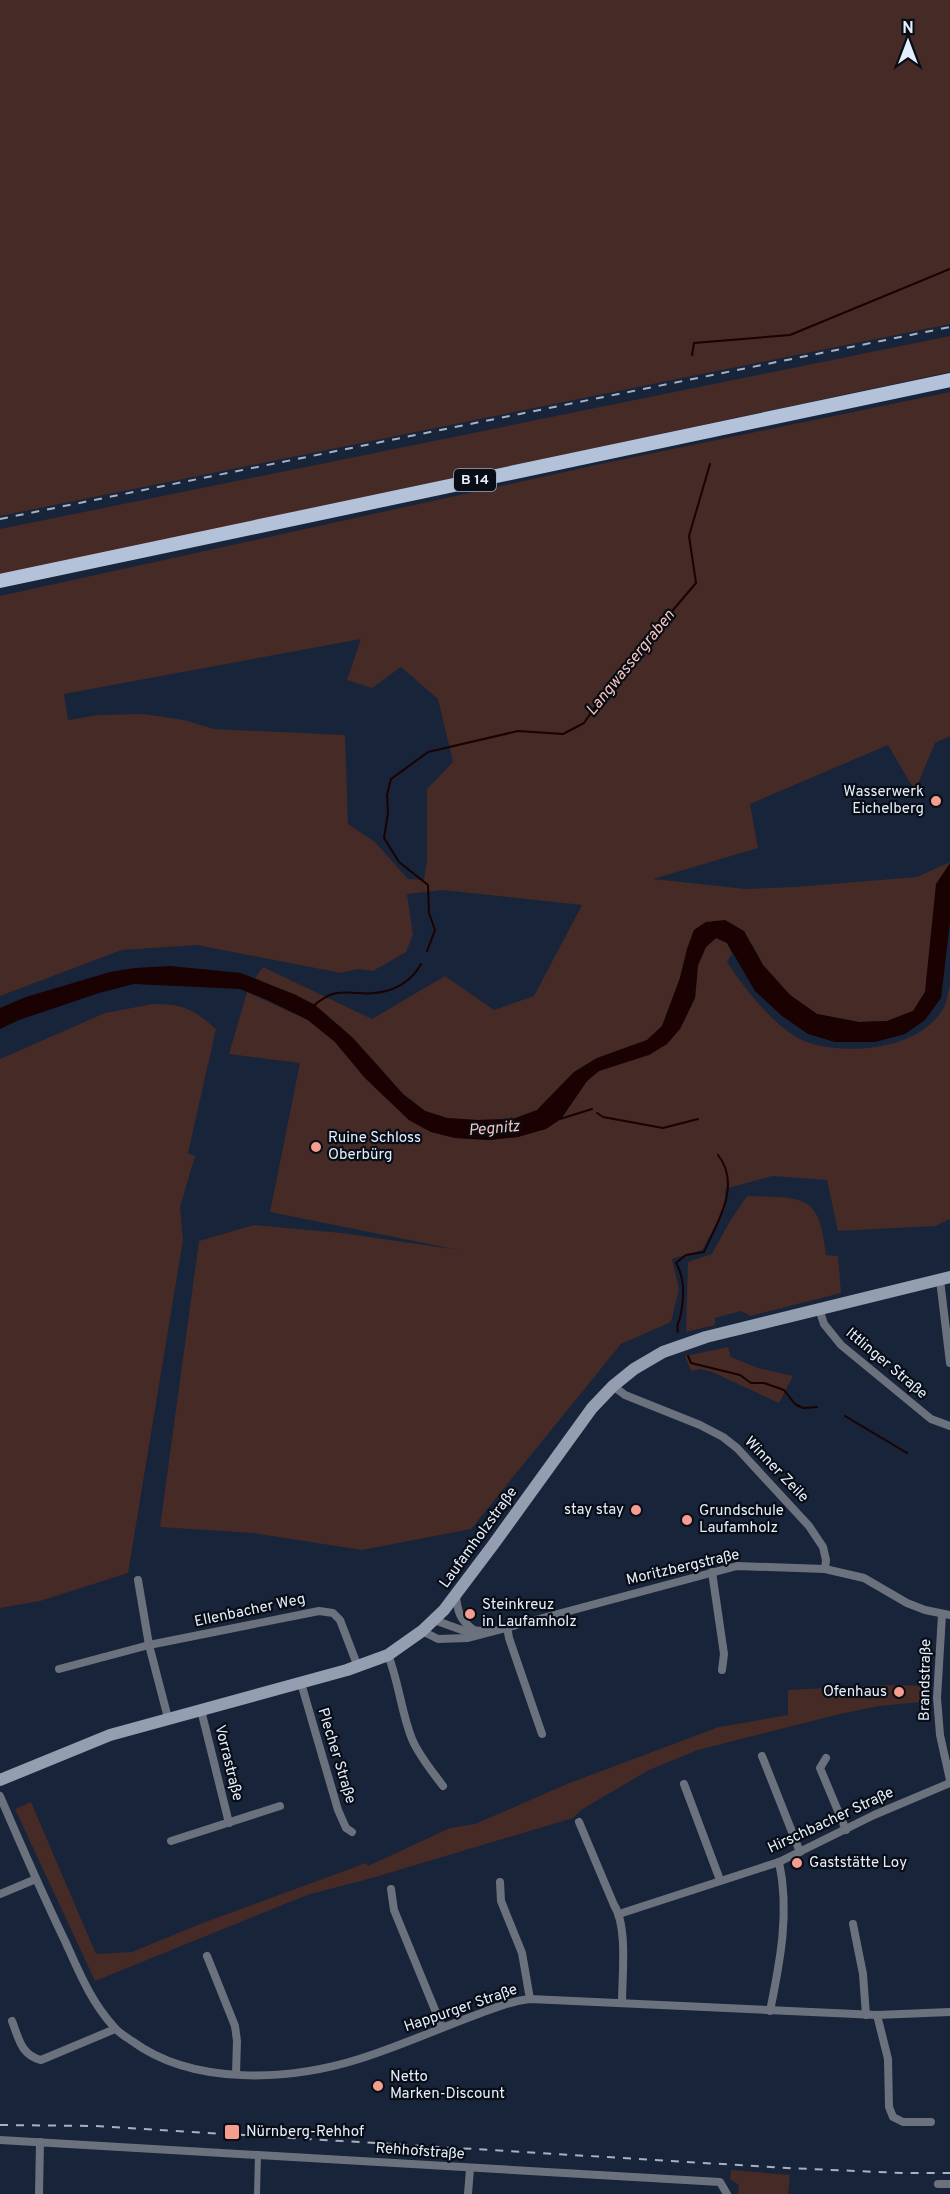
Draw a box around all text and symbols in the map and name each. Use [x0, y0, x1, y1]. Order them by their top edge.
north arrow [878, 12, 938, 72]
text: N [902, 19, 914, 39]
road number: B 14 [454, 469, 496, 491]
water label: Langwassergraben [582, 606, 680, 720]
place label: Wasserwerk Eichelberg [843, 783, 924, 819]
marker: Wasserwerk Eichelberg [929, 794, 943, 808]
water label: Pegnitz [467, 1117, 522, 1141]
place label: Ruine Schloss Oberbürg [328, 1129, 421, 1165]
marker: Ruine Schloss Oberbürg [309, 1140, 323, 1154]
street label: Ittlinger Straße [841, 1324, 931, 1404]
street label: Winner Zeile [740, 1433, 812, 1507]
street label: Laufamholzstraße [436, 1484, 522, 1592]
place label: stay stay [564, 1501, 624, 1520]
place label: Grundschule Laufamholz [699, 1502, 784, 1538]
marker: stay stay [629, 1503, 643, 1517]
marker: Grundschule Laufamholz [680, 1513, 694, 1527]
street label: Moritzbergstraße [625, 1546, 741, 1590]
street label: Ellenbacher Weg [193, 1590, 307, 1632]
place label: Steinkreuz in Laufamholz [482, 1596, 577, 1632]
marker: Steinkreuz in Laufamholz [463, 1607, 477, 1621]
street label: Brandstraße [916, 1639, 936, 1721]
place label: Ofenhaus [823, 1683, 887, 1702]
marker: Ofenhaus [892, 1685, 906, 1699]
street label: Plecher Straße [312, 1706, 360, 1806]
street label: Vorrastraße [209, 1723, 247, 1803]
street label: Hirschbacher Straße [765, 1783, 897, 1859]
place label: Gaststätte Loy [809, 1854, 907, 1873]
marker: Gaststätte Loy [790, 1856, 804, 1870]
street label: Happurger Straße [402, 1981, 520, 2037]
place label: Netto Marken-Discount [390, 2068, 505, 2104]
marker: Netto Marken-Discount [371, 2079, 385, 2093]
marker: Nürnberg-Rehhof [223, 2123, 241, 2141]
place label: Nürnberg-Rehhof [246, 2123, 364, 2142]
street label: Rehhofstraße [375, 2139, 465, 2165]

